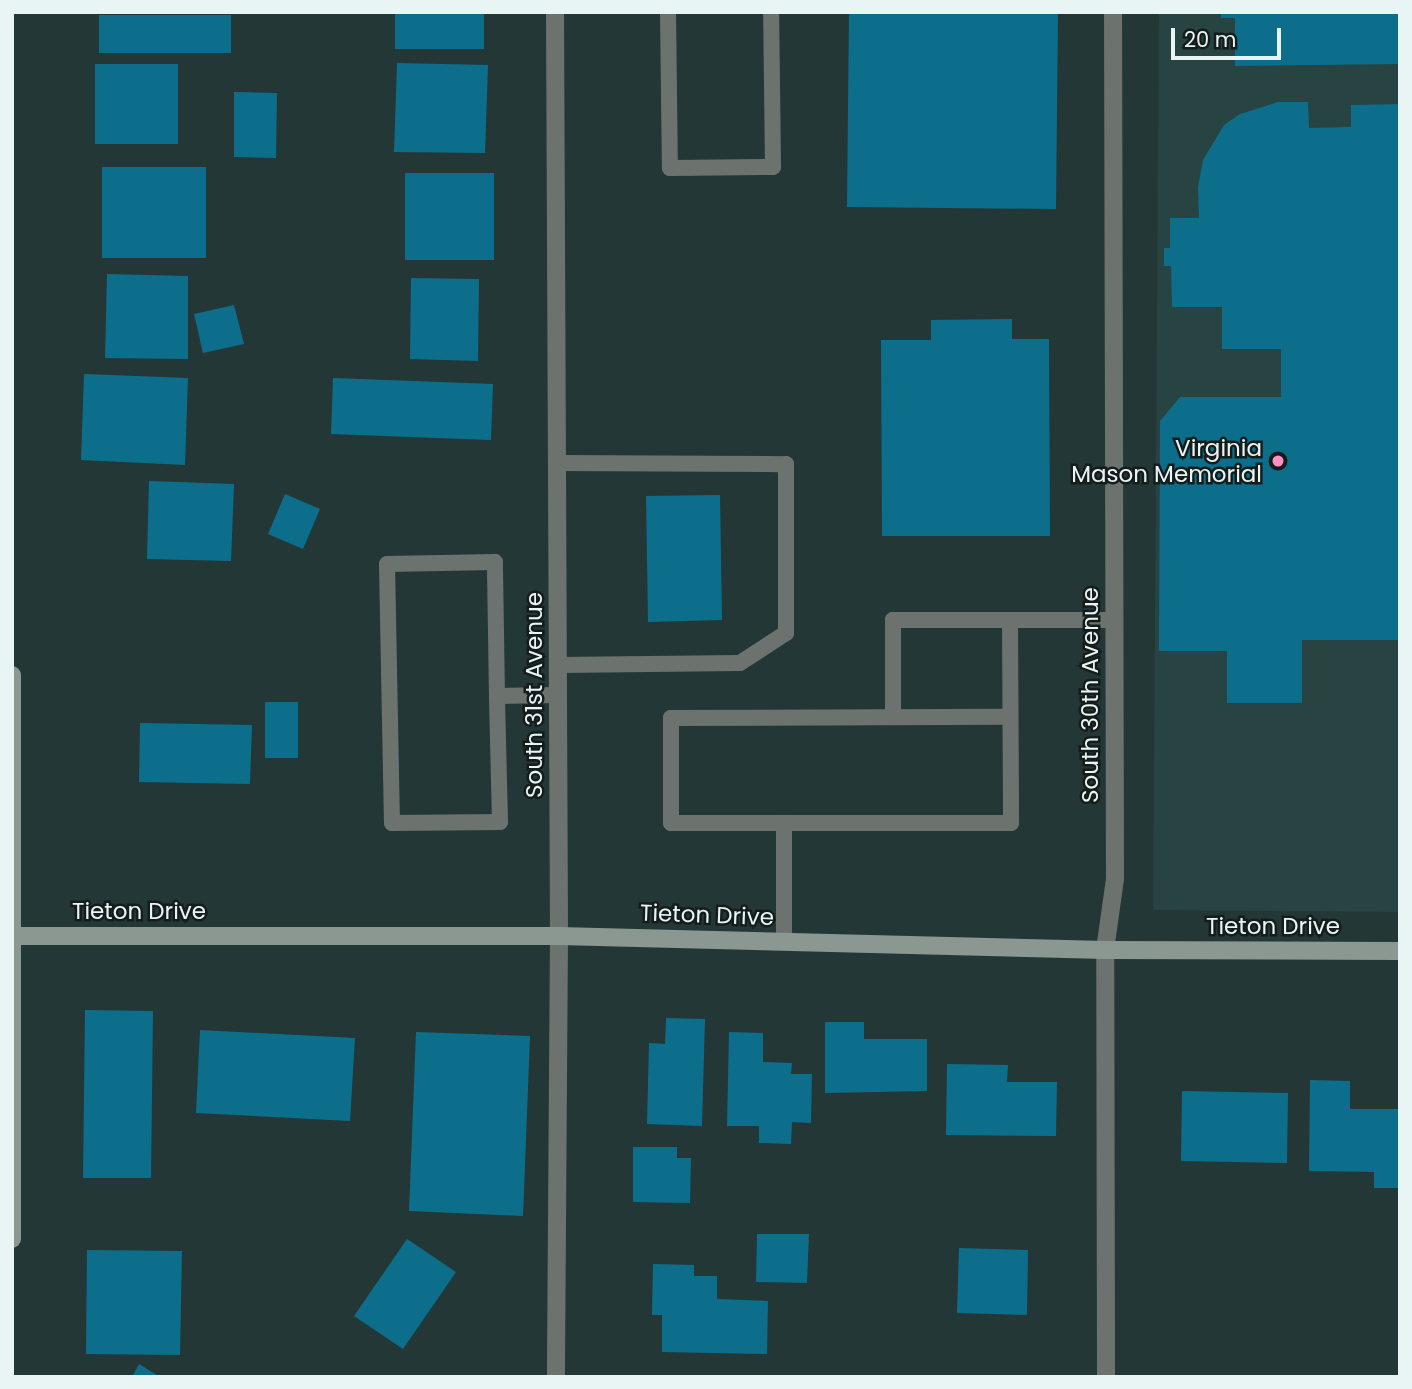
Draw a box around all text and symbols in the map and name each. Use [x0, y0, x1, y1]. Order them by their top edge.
scale bar [1174, 14, 1284, 58]
text: 20 m [1184, 25, 1237, 54]
place label: Virginia Mason Memorial [1071, 434, 1262, 488]
marker: Virginia Mason Memorial [1268, 451, 1288, 471]
street label: South 30th Avenue [1076, 587, 1104, 803]
street label: South 31st Avenue [520, 592, 548, 798]
street label: Tieton Drive [72, 897, 206, 925]
street label: Tieton Drive [640, 899, 774, 931]
street label: Tieton Drive [1206, 912, 1340, 940]

